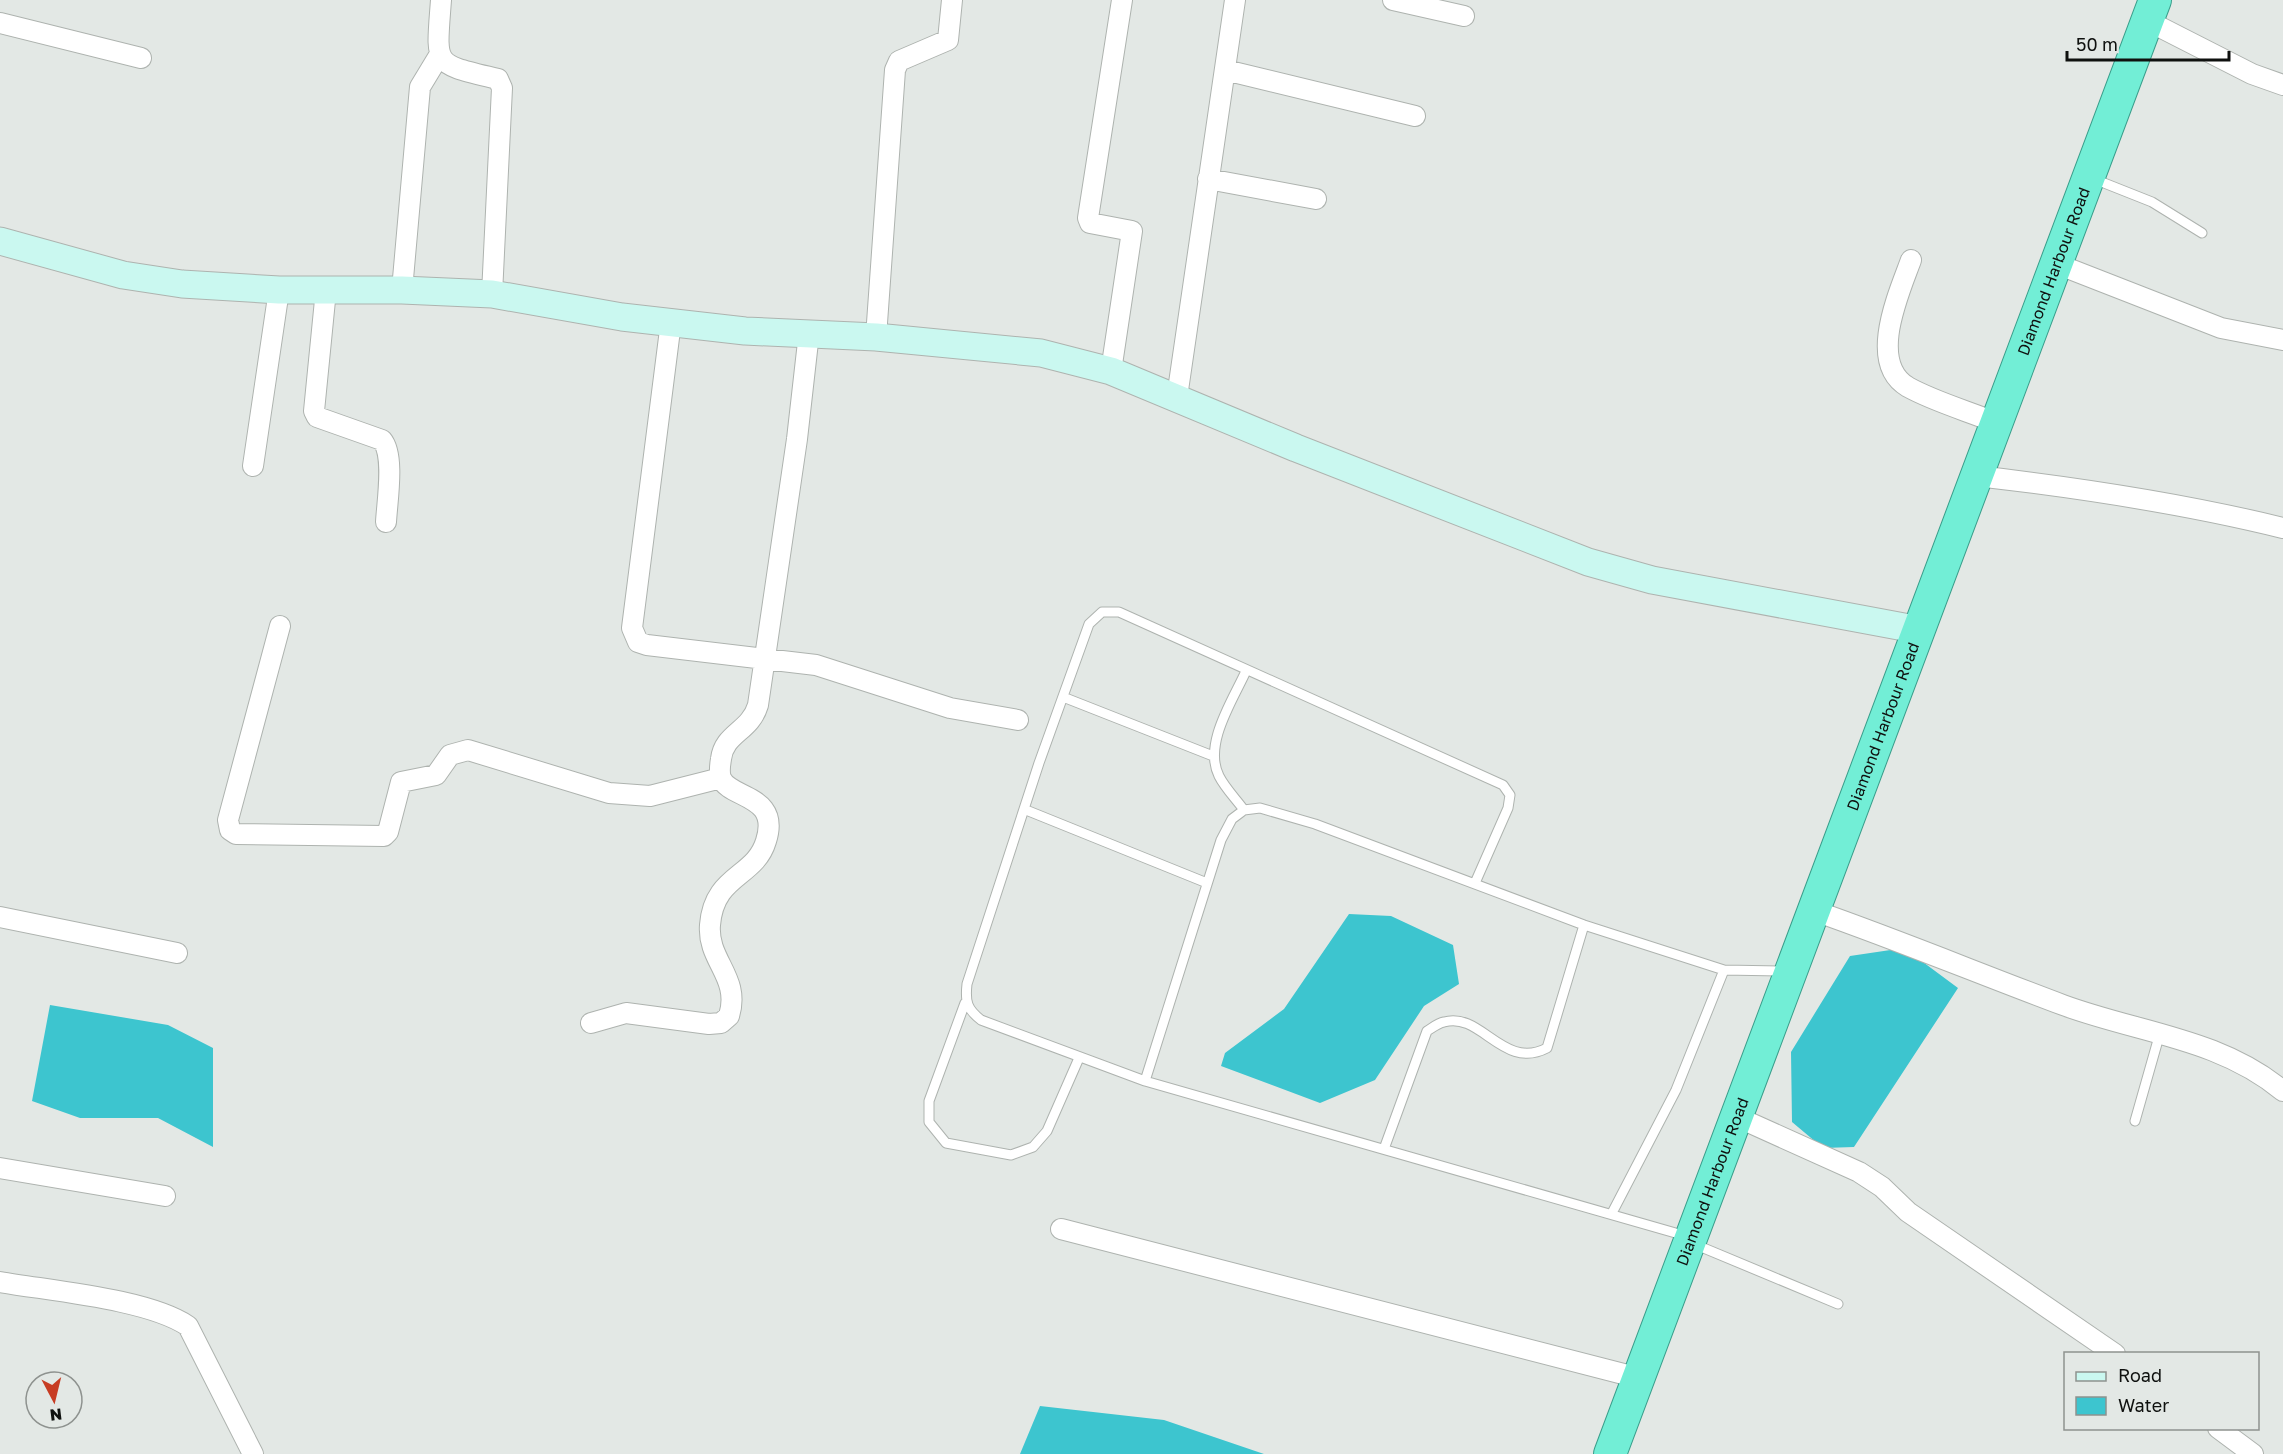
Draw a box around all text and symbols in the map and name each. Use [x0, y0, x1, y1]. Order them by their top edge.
scale bar [2067, 24, 2229, 62]
text: 50 m [2076, 33, 2118, 55]
street label: Diamond Harbour Road [2013, 184, 2094, 358]
street label: Diamond Harbour Road [1842, 640, 1923, 813]
street label: Diamond Harbour Road [1672, 1095, 1753, 1268]
legend [2064, 1352, 2259, 1430]
text: Road [2118, 1364, 2162, 1386]
north arrow [24, 1370, 84, 1430]
text: Water [2118, 1394, 2169, 1416]
text: N [49, 1404, 63, 1426]

